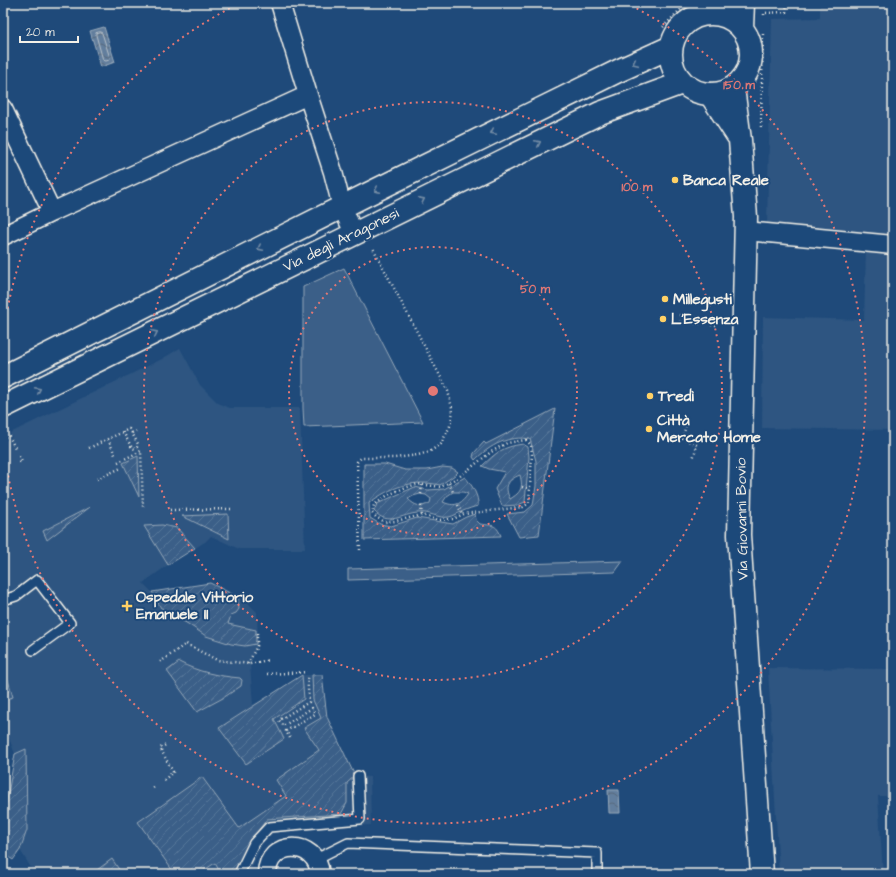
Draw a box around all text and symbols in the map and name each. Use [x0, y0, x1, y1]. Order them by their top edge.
scale bar [20, 18, 78, 44]
text: 20 m [26, 24, 55, 41]
one-way arrow [632, 58, 640, 66]
text: 150 m [723, 77, 756, 94]
one-way arrow [490, 127, 498, 135]
one-way arrow [534, 140, 542, 148]
place label: Banca Reale [683, 170, 769, 191]
marker: Banca Reale [670, 175, 680, 185]
text: 100 m [622, 179, 653, 196]
one-way arrow [373, 185, 381, 193]
one-way arrow [417, 198, 425, 205]
street label: Via degli Aragonesi [280, 202, 404, 278]
one-way arrow [257, 243, 265, 251]
text: 50 m [520, 281, 551, 298]
place label: Millegusti [673, 289, 732, 312]
marker: Millegusti [660, 294, 670, 304]
place label: L'Essenza [671, 309, 739, 330]
marker: L'Essenza [658, 314, 668, 324]
one-way arrow [150, 330, 158, 338]
centre of rings [426, 384, 440, 398]
place label: Tredì [657, 386, 694, 407]
one-way arrow [34, 387, 41, 395]
marker: Tredì [645, 391, 655, 401]
place label: Città Mercato Home [657, 410, 761, 448]
marker: Città Mercato Home [644, 424, 654, 434]
street label: Via Giovanni Bovio [730, 457, 754, 581]
place label: Ospedale Vittorio Emanuele II [136, 587, 254, 625]
marker: Ospedale Vittorio Emanuele II [121, 600, 133, 612]

